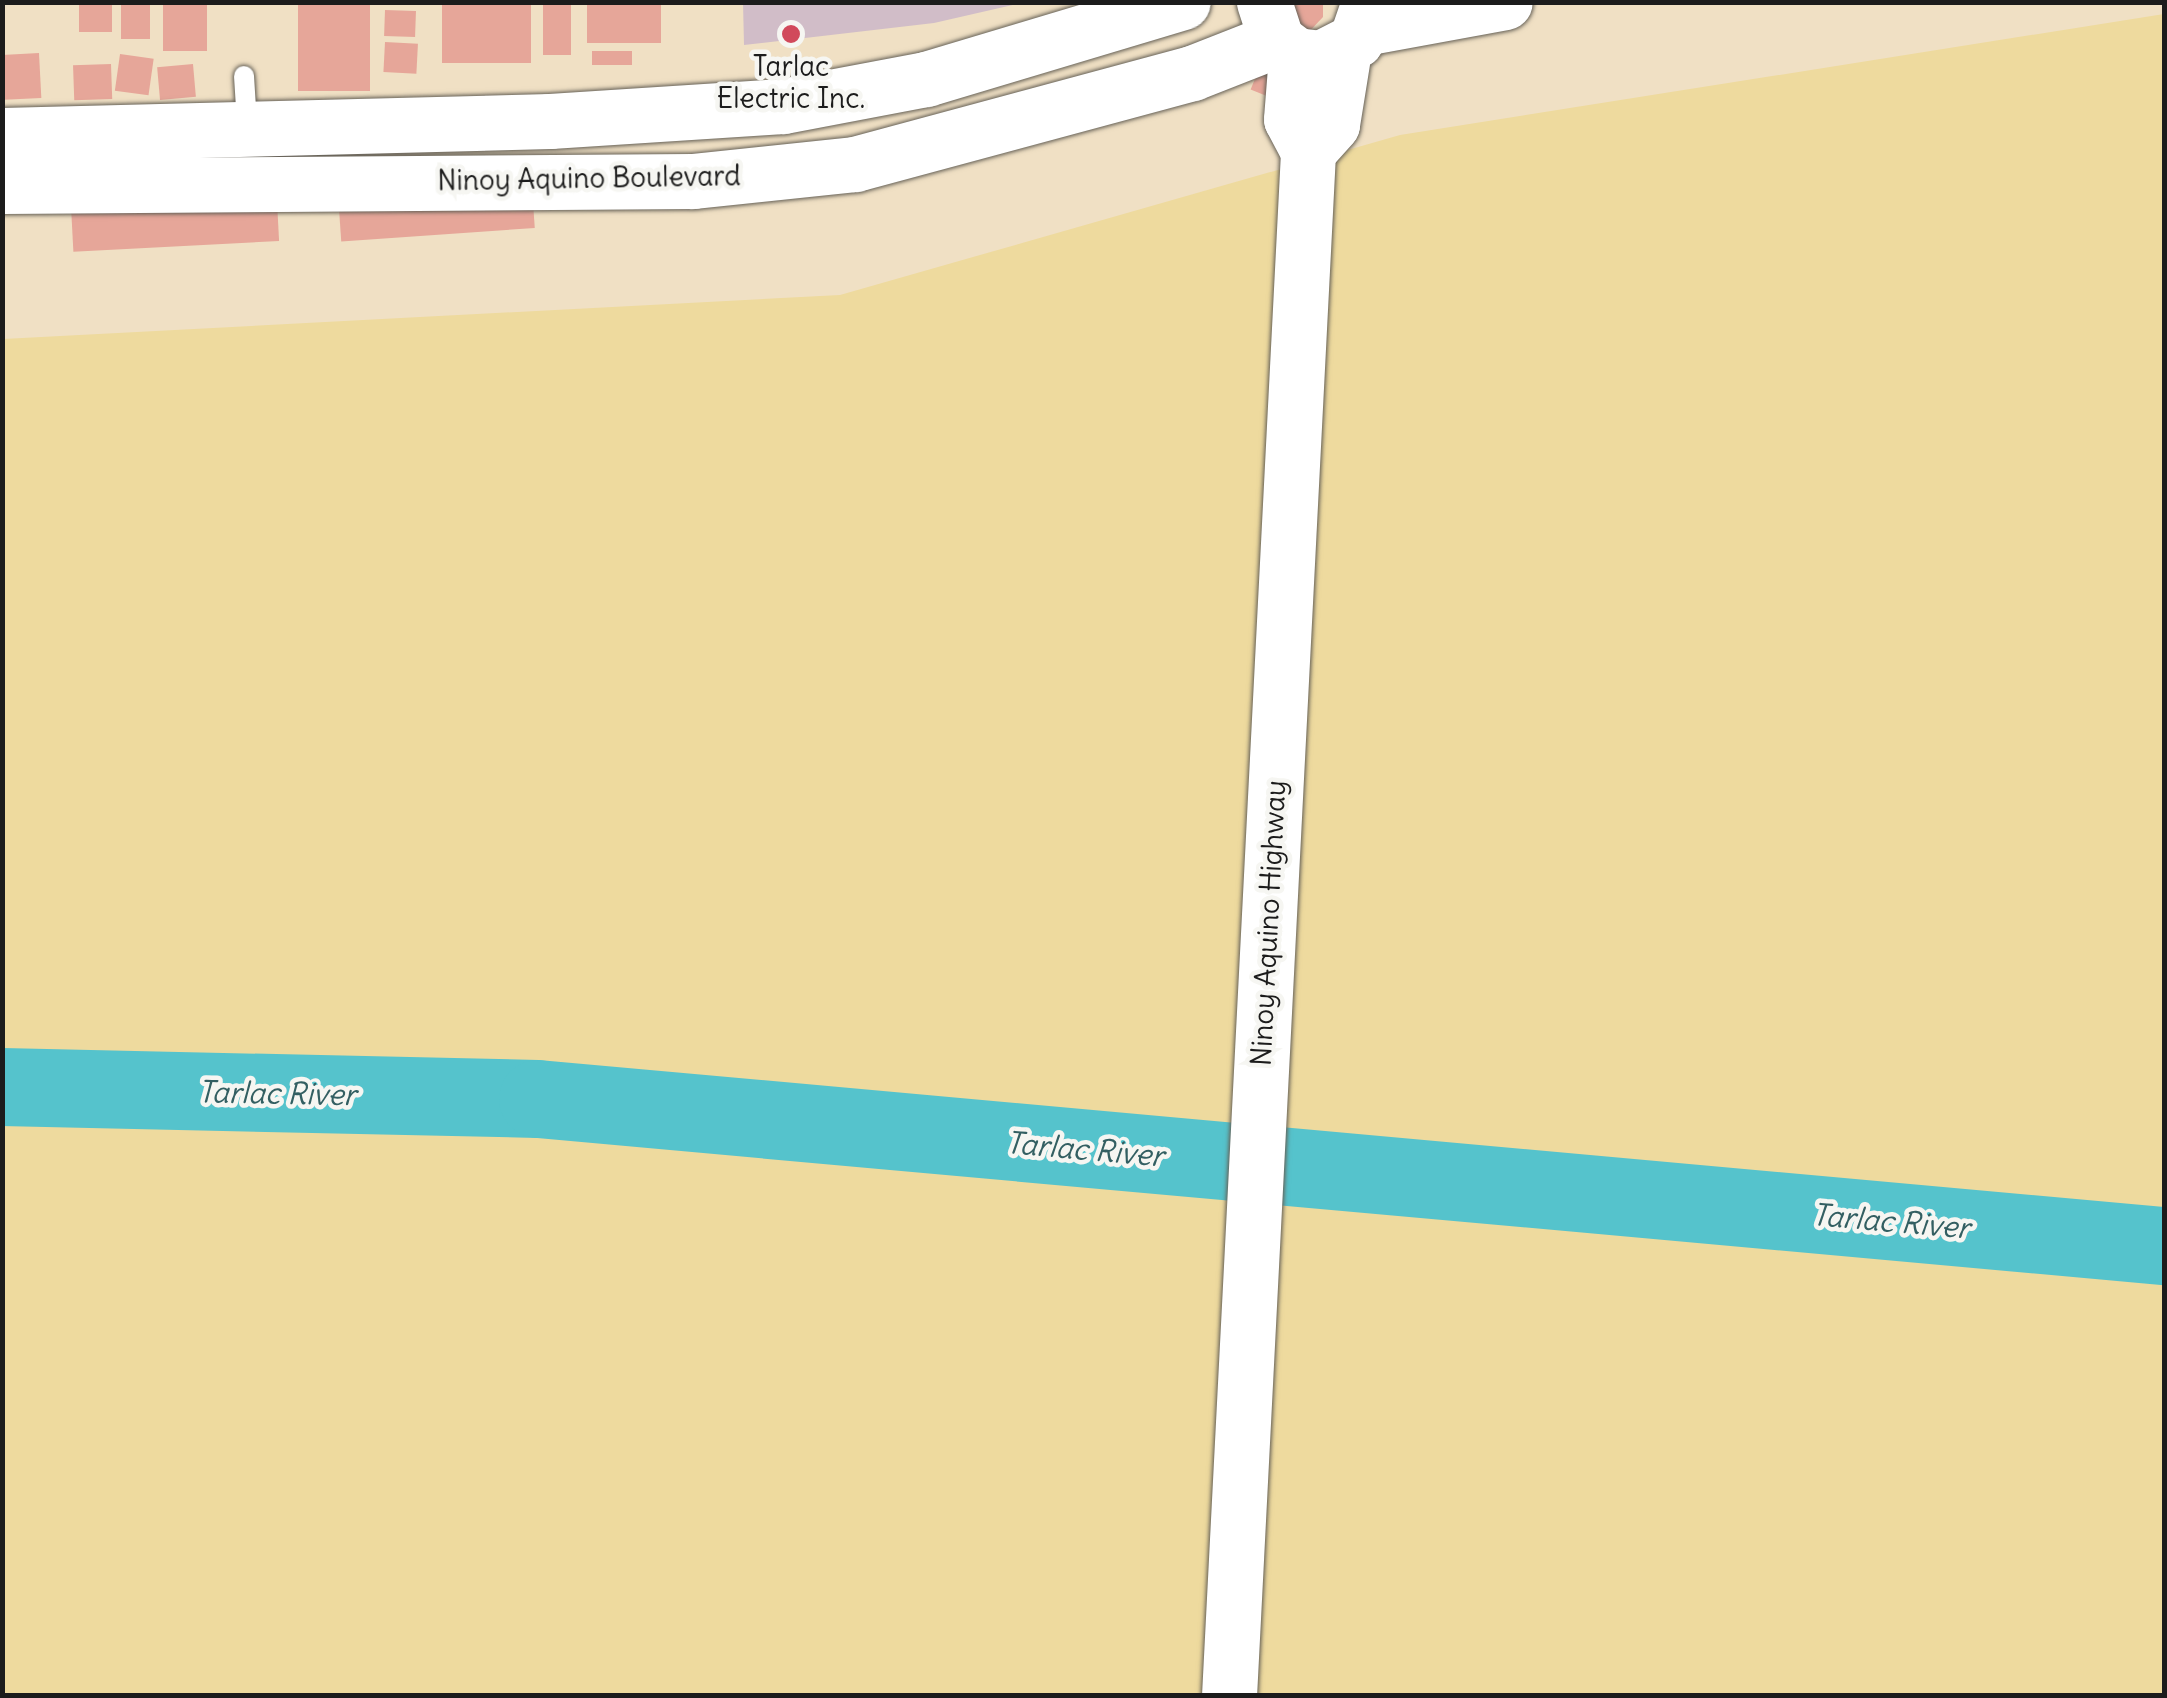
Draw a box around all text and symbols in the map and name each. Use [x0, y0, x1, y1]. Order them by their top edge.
marker: Tarlac Electric Inc. [780, 23, 802, 45]
place label: Tarlac Electric Inc. [717, 49, 865, 115]
street label: Ninoy Aquino Boulevard [437, 159, 741, 197]
street label: Ninoy Aquino Highway [1244, 779, 1292, 1067]
water label: Tarlac River [198, 1074, 356, 1112]
water label: Tarlac River [1005, 1124, 1165, 1174]
water label: Tarlac River [1811, 1196, 1971, 1246]

